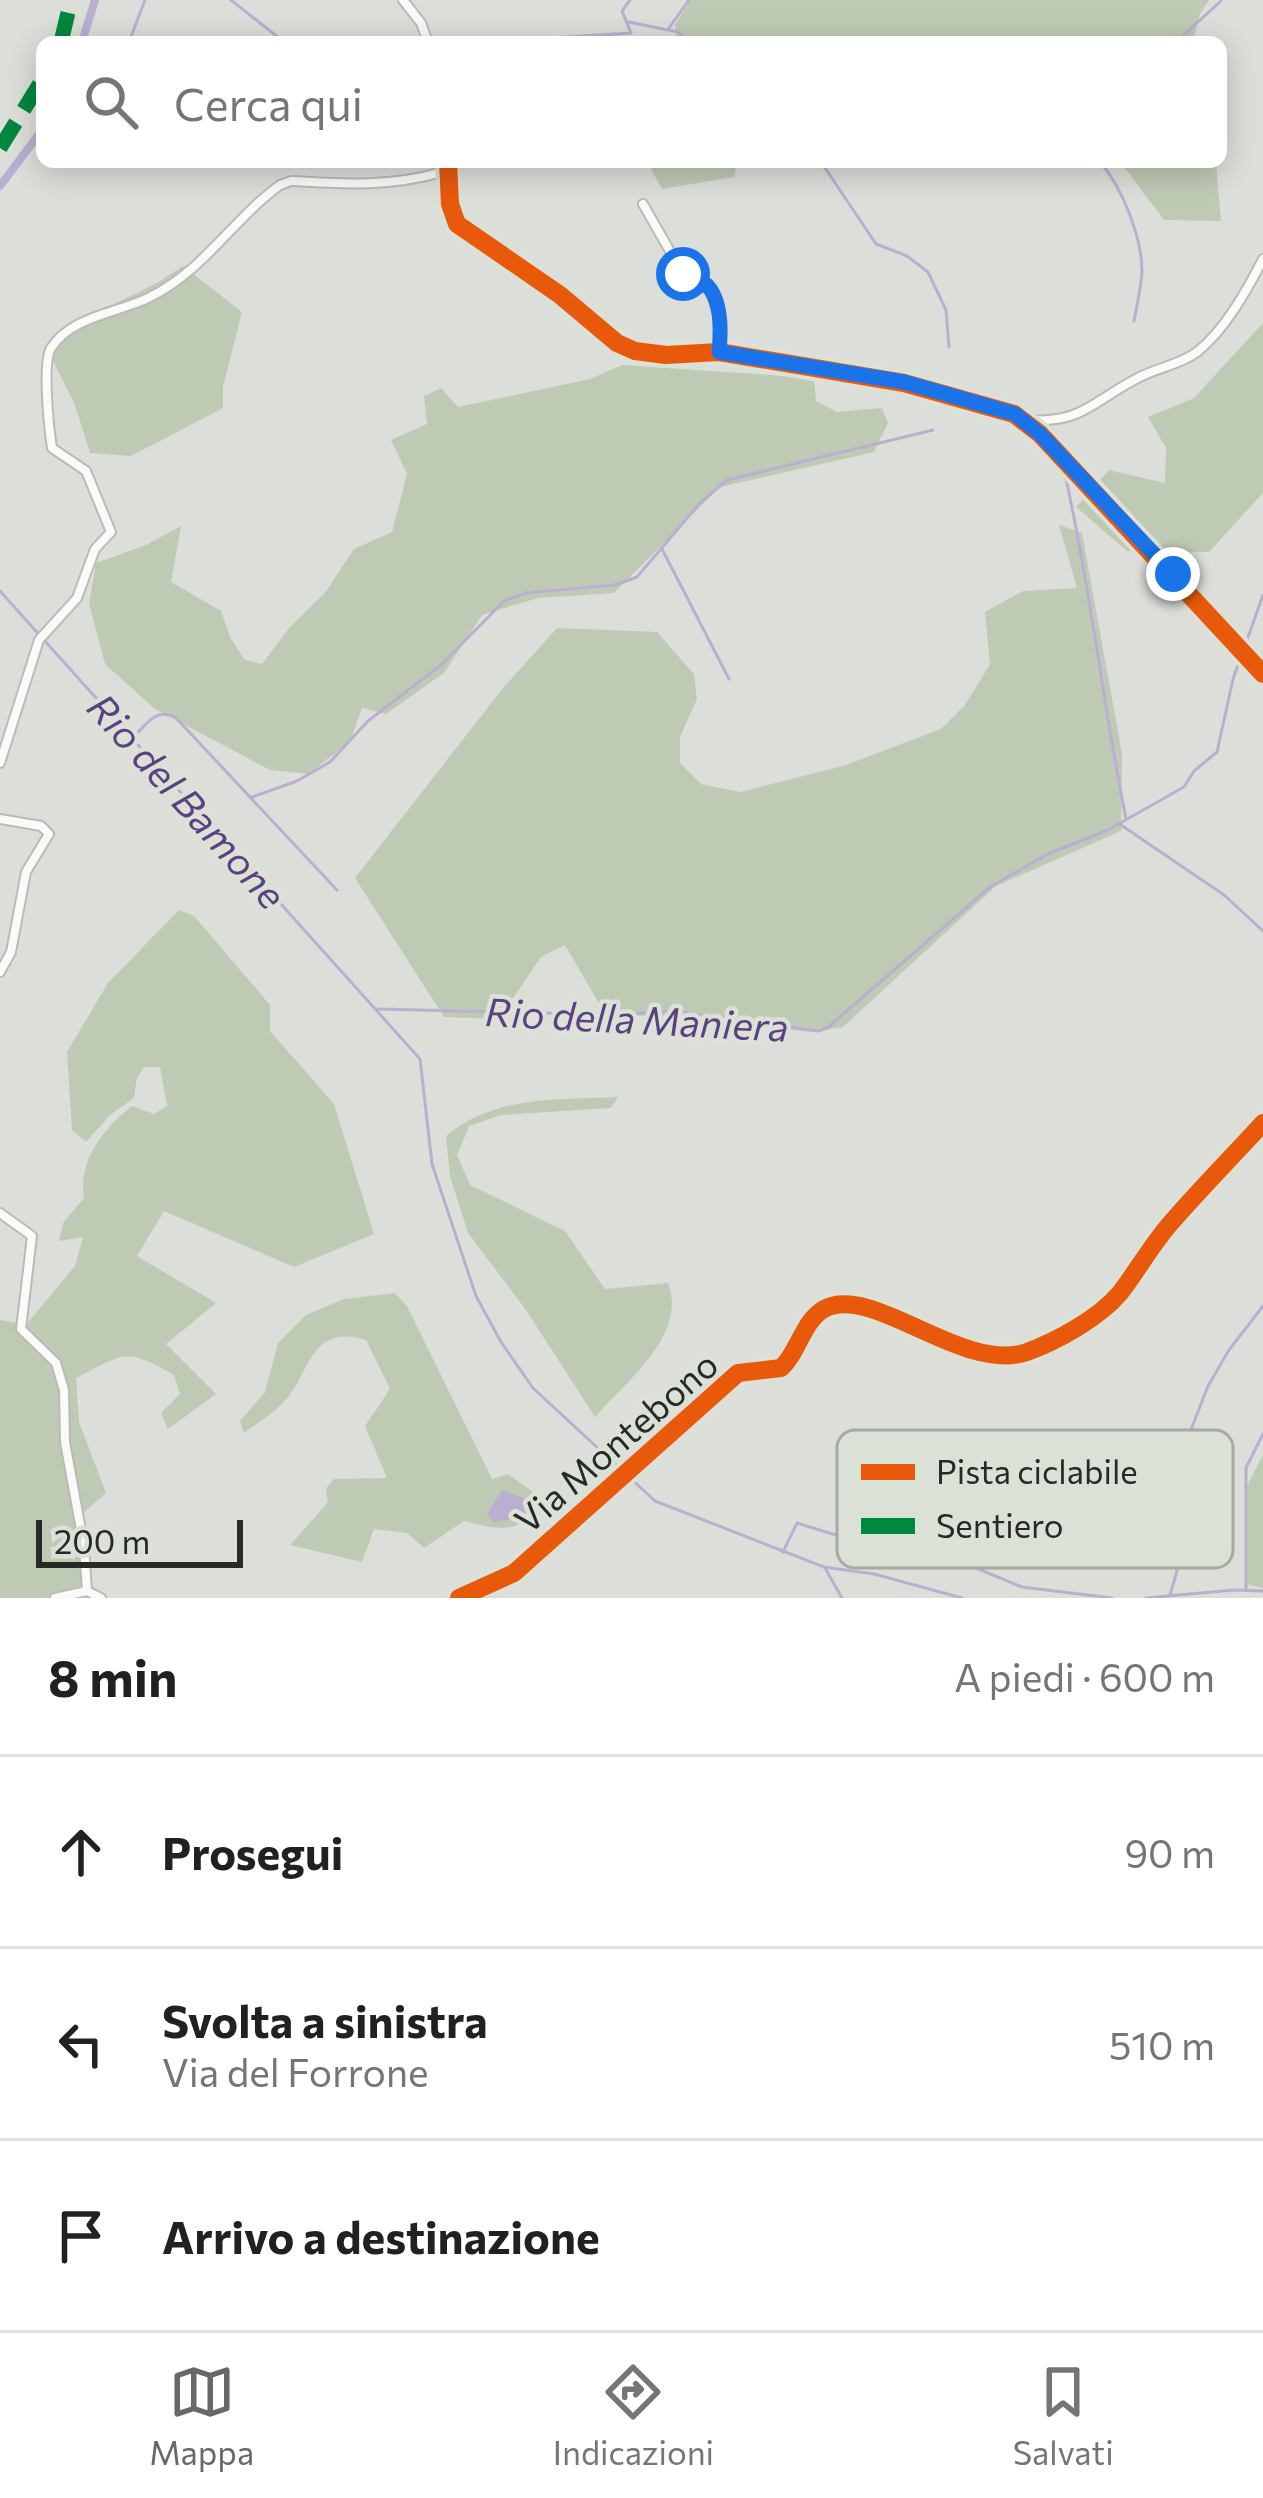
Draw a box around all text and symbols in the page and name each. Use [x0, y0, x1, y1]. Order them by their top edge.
search box [36, 36, 1227, 168]
icon: search [78, 69, 144, 135]
text: Cerca qui [174, 75, 363, 130]
route start [656, 247, 710, 301]
route end [1146, 547, 1200, 601]
water label: Rio del Bamone [79, 682, 297, 918]
water label: Rio della Maniera [484, 986, 790, 1050]
street label: Via Montebono [504, 1341, 726, 1541]
legend [837, 1430, 1233, 1568]
text: Pista ciclabile [936, 1450, 1138, 1491]
text: Sentiero [936, 1504, 1063, 1545]
scale bar [36, 1514, 243, 1567]
text: 200 m [54, 1520, 150, 1561]
text: 8 min [48, 1645, 178, 1708]
text: A piedi · 600 m [954, 1652, 1215, 1700]
icon: ahead [48, 1819, 114, 1885]
text: Prosegui [162, 1824, 343, 1879]
text: 90 m [1124, 1828, 1215, 1876]
text: Svolta a sinistra [162, 1992, 488, 2047]
icon: left [48, 2011, 114, 2077]
text: 510 m [1109, 2020, 1215, 2068]
text: Via del Forrone [162, 2047, 429, 2095]
icon: arrive [48, 2203, 114, 2269]
text: Arrivo a destinazione [162, 2208, 600, 2263]
tab: Mappa [149, 2359, 254, 2472]
tab: Indicazioni [553, 2359, 714, 2472]
tab: Salvati [1013, 2359, 1114, 2472]

